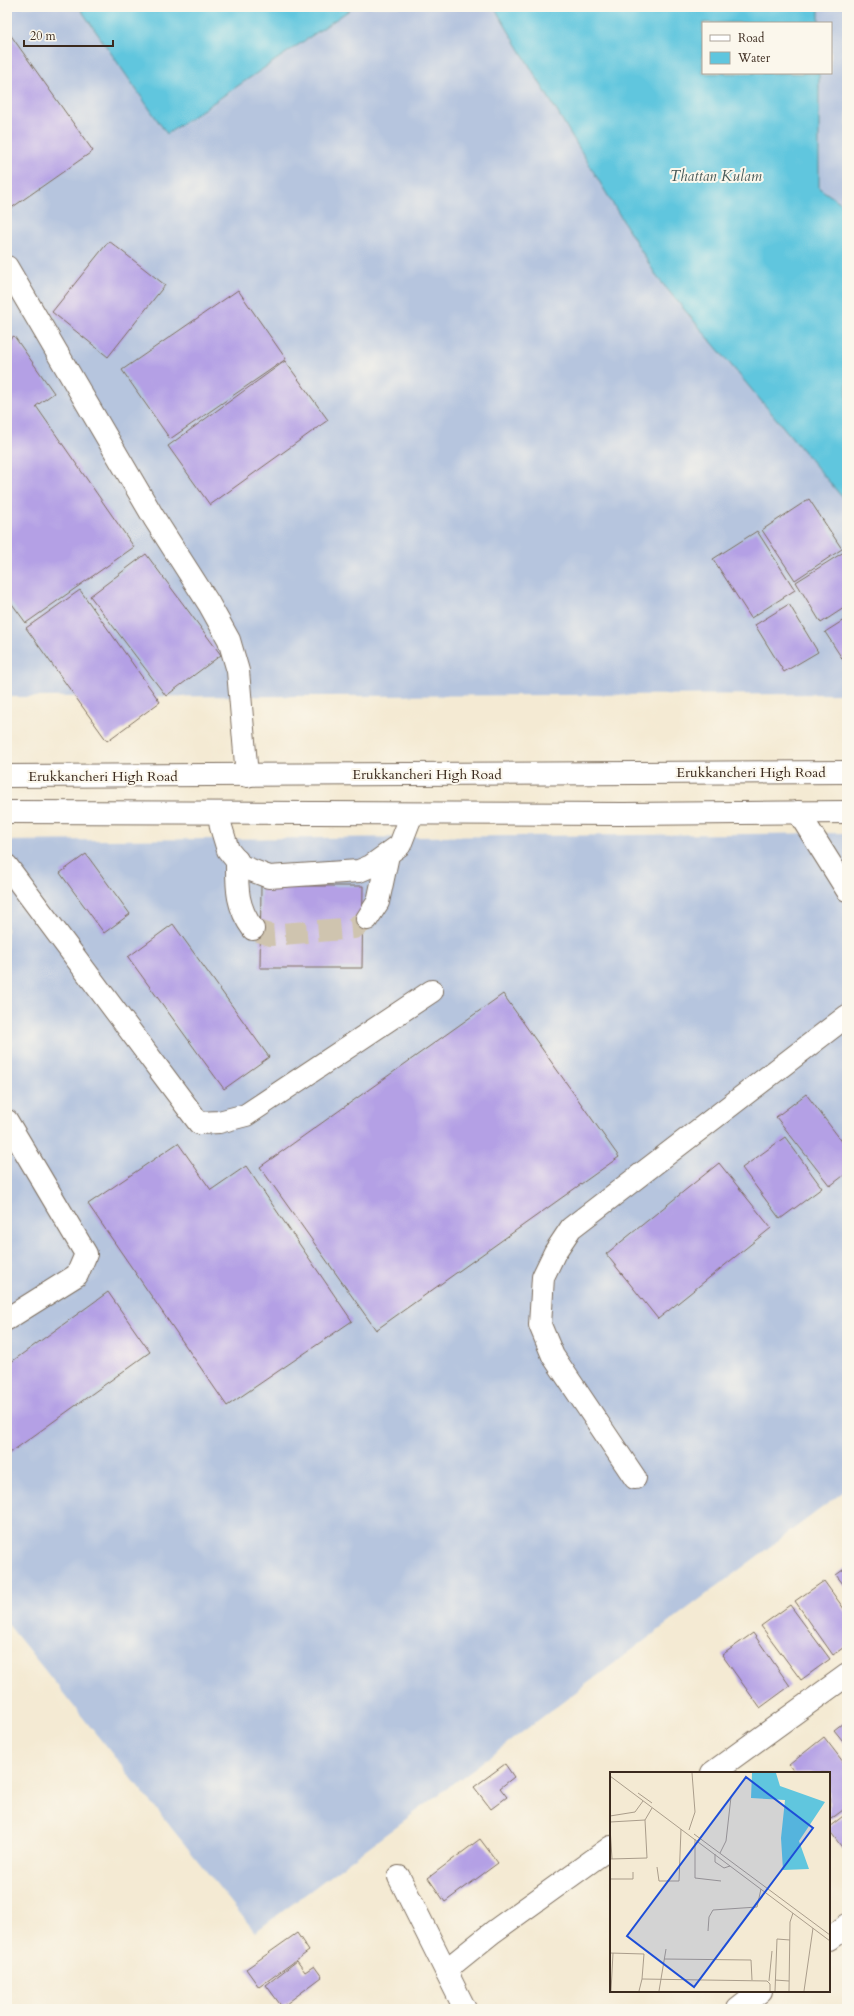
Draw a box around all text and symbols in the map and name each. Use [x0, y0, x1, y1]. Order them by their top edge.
scale bar [24, 22, 113, 48]
legend [702, 22, 832, 74]
text: 20 m [30, 28, 57, 44]
text: Road [738, 30, 765, 46]
text: Water [737, 50, 771, 66]
water label: Thattan Kulam [670, 166, 763, 186]
street label: Erukkancheri High Road [676, 763, 826, 782]
street label: Erukkancheri High Road [352, 765, 502, 784]
street label: Erukkancheri High Road [28, 767, 178, 786]
inset map [610, 1772, 830, 1992]

